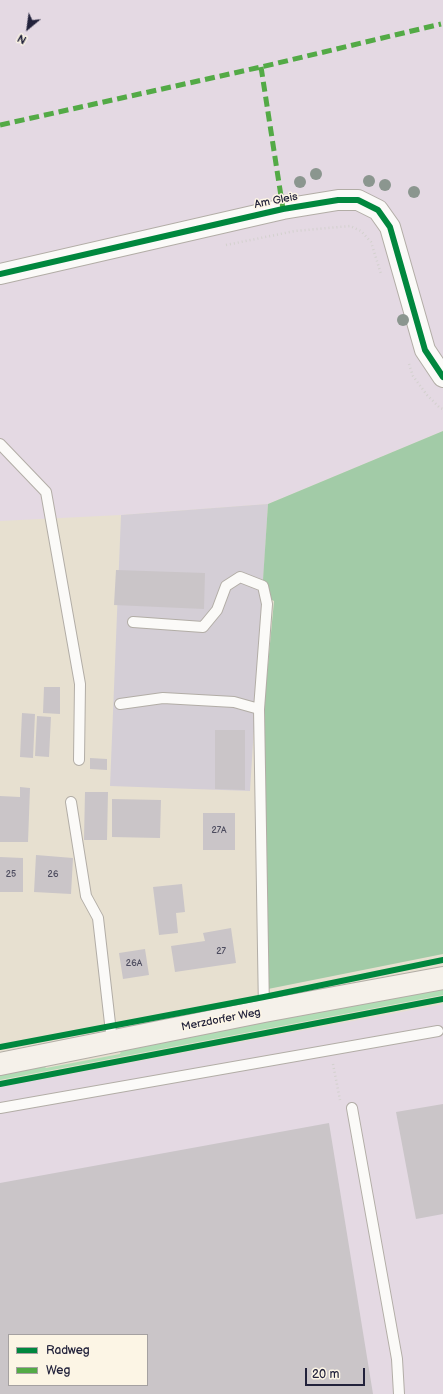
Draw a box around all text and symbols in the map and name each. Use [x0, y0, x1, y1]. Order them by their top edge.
north arrow [8, 8, 48, 48]
text: N [15, 31, 29, 47]
street label: Am Gleis [253, 190, 299, 212]
house number: 27A [211, 826, 227, 836]
house number: 25 [6, 870, 16, 880]
house number: 26 [48, 870, 58, 880]
house number: 27 [216, 947, 226, 957]
house number: 26A [126, 959, 142, 969]
street label: Merzdorfer Weg [180, 1006, 262, 1034]
legend [8, 1334, 148, 1386]
text: Radweg [46, 1343, 90, 1358]
scale bar [307, 1360, 367, 1386]
text: Weg [46, 1363, 70, 1378]
text: 20 m [312, 1367, 339, 1382]

